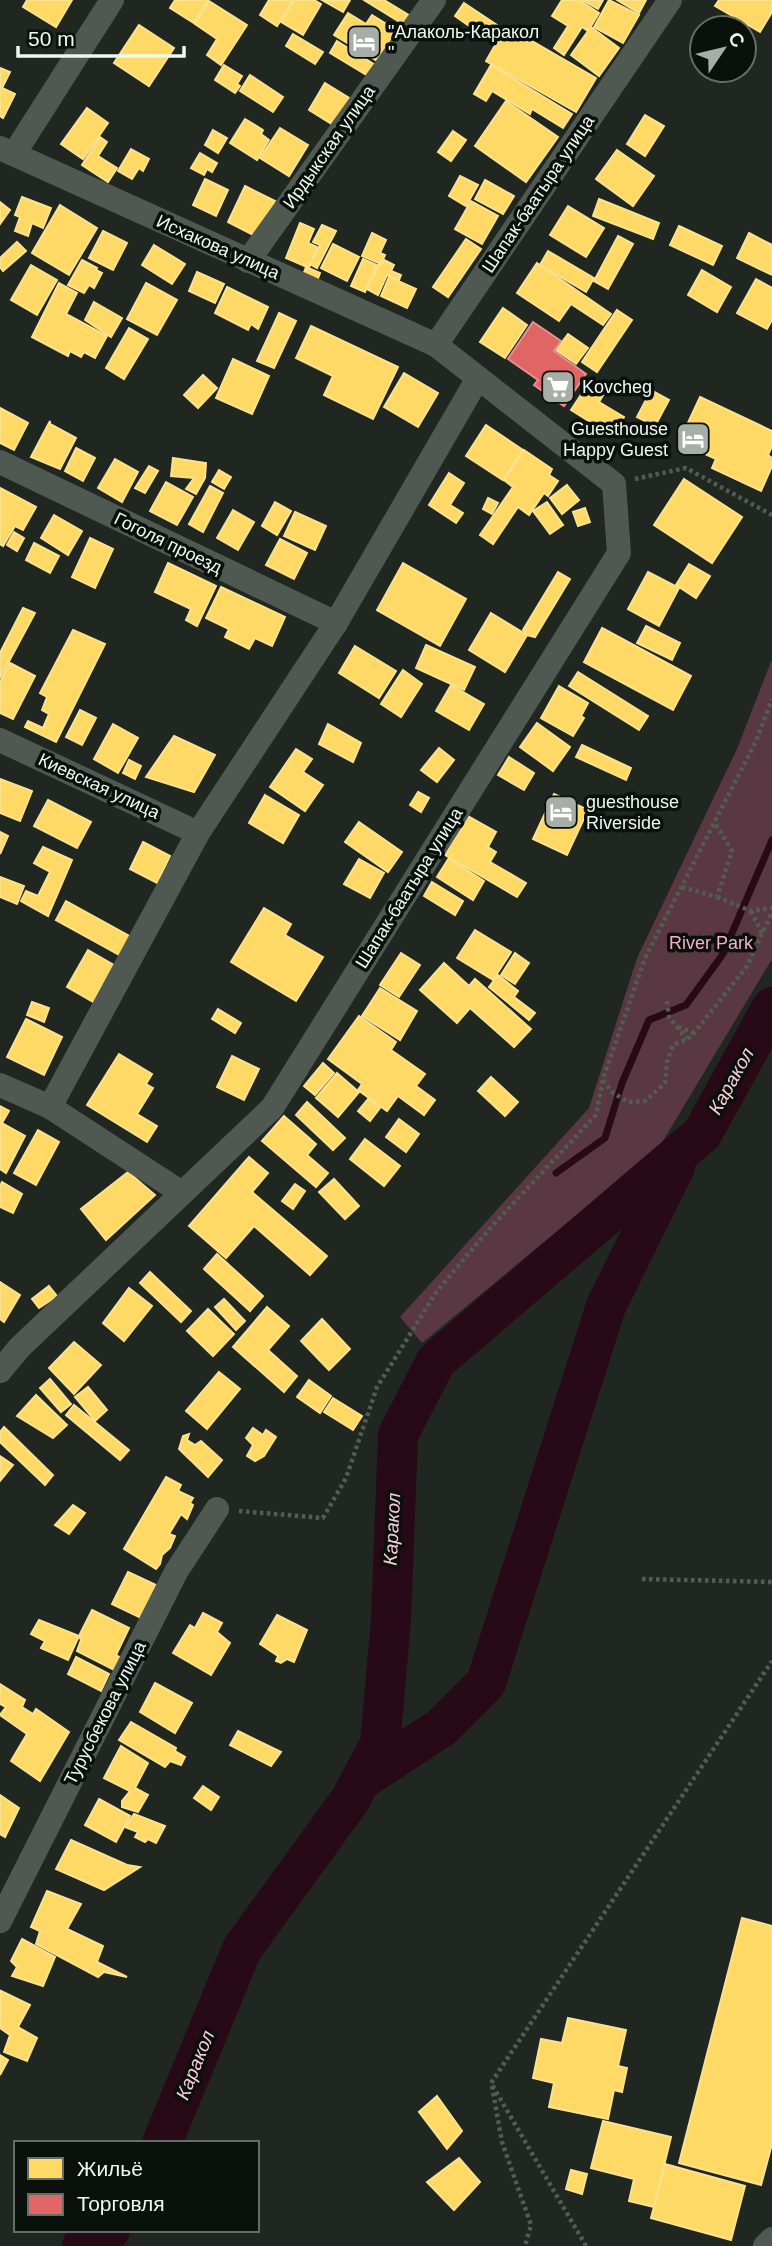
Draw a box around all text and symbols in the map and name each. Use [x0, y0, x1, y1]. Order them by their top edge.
scale bar [18, 14, 184, 58]
north arrow [688, 14, 758, 84]
place label: "Алаколь-Каракол " [388, 22, 539, 63]
hotel icon: "Алаколь-Каракол " [345, 23, 383, 61]
text: 50 m [28, 27, 75, 50]
text: С [724, 28, 749, 51]
street label: Ирдыкская улица [279, 81, 380, 212]
street label: Шапак-баатыра улица [478, 111, 599, 276]
street label: Исхакова улица [153, 211, 284, 284]
supermarket icon: Kovcheg [539, 368, 577, 406]
place label: Kovcheg [582, 377, 652, 397]
place label: Guesthouse Happy Guest [563, 419, 668, 460]
hotel icon: Guesthouse Happy Guest [674, 420, 712, 458]
street label: Гоголя проезд [111, 508, 226, 578]
street label: Киевская улица [35, 749, 164, 823]
place label: guesthouse Riverside [586, 792, 679, 833]
hotel icon: guesthouse Riverside [542, 793, 580, 831]
street label: Шапак-баатыра улица [351, 803, 467, 972]
park label: River Park [669, 933, 754, 953]
water label: Каракол [704, 1044, 758, 1118]
water label: Каракол [380, 1492, 404, 1566]
street label: Турусбекова улица [60, 1637, 150, 1788]
water label: Каракол [172, 2027, 218, 2103]
legend [14, 2141, 259, 2232]
text: Жильё [77, 2157, 143, 2180]
text: Торговля [77, 2192, 165, 2215]

